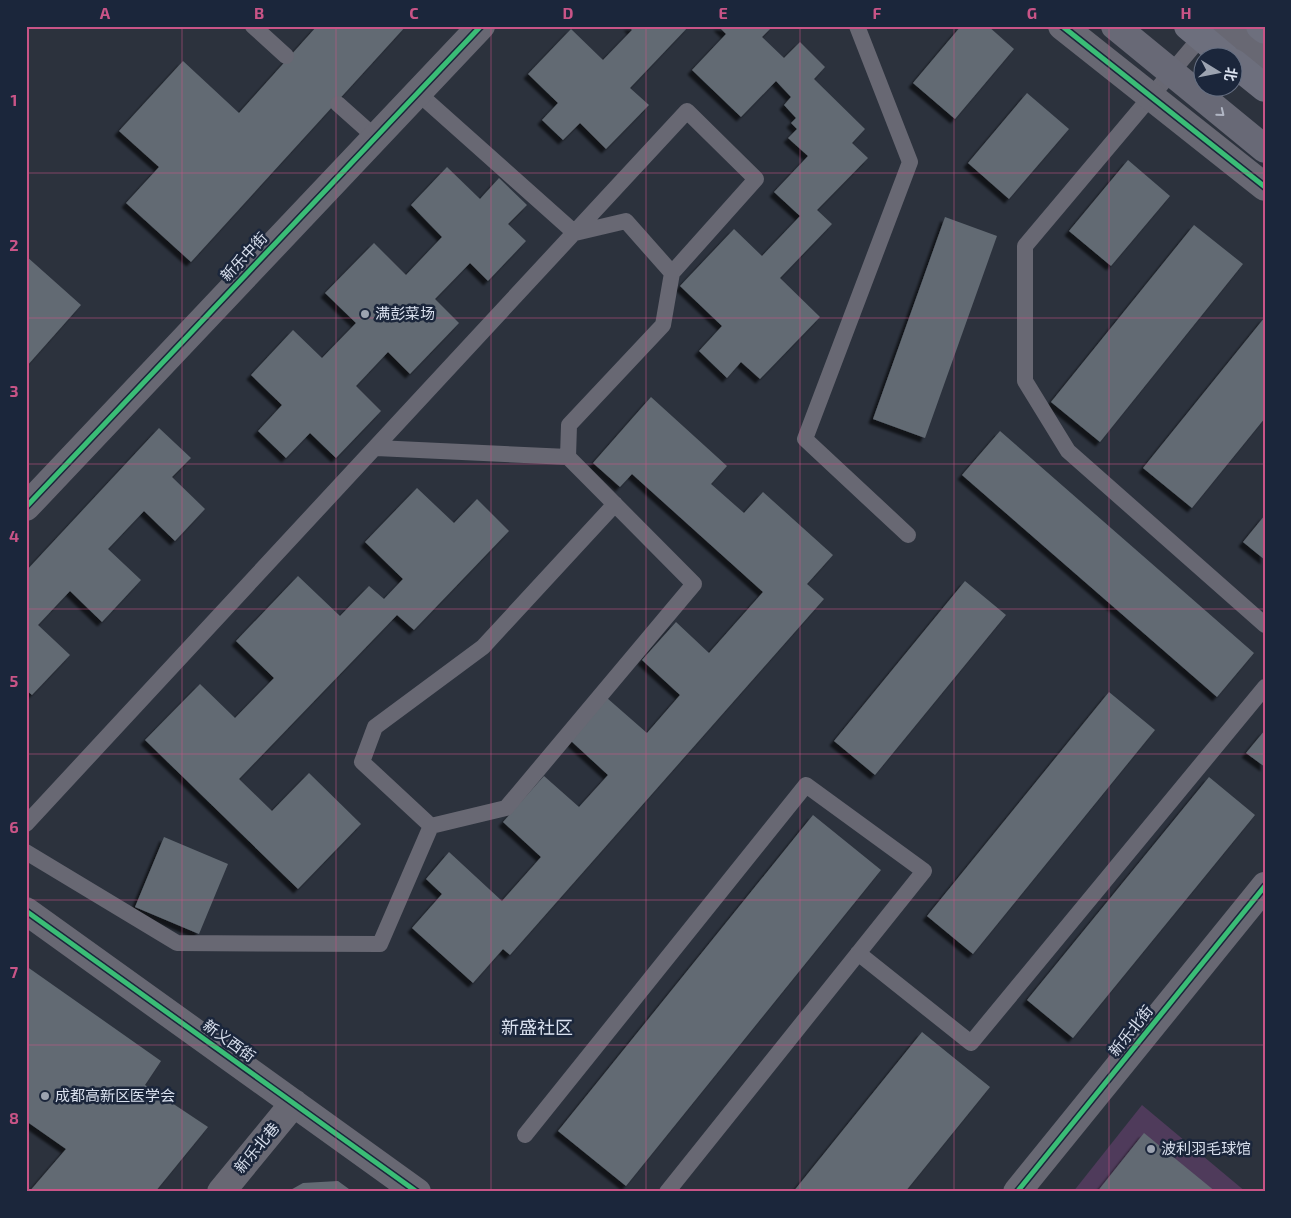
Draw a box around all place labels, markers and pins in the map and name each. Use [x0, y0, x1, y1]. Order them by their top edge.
place label: 满彭菜场 [375, 304, 435, 322]
marker: 满彭菜场 [359, 308, 371, 320]
place label: 成都高新区医学会 [55, 1086, 175, 1104]
marker: 成都高新区医学会 [39, 1090, 51, 1102]
place label: 波利羽毛球馆 [1161, 1139, 1251, 1157]
marker: 波利羽毛球馆 [1145, 1143, 1157, 1155]

